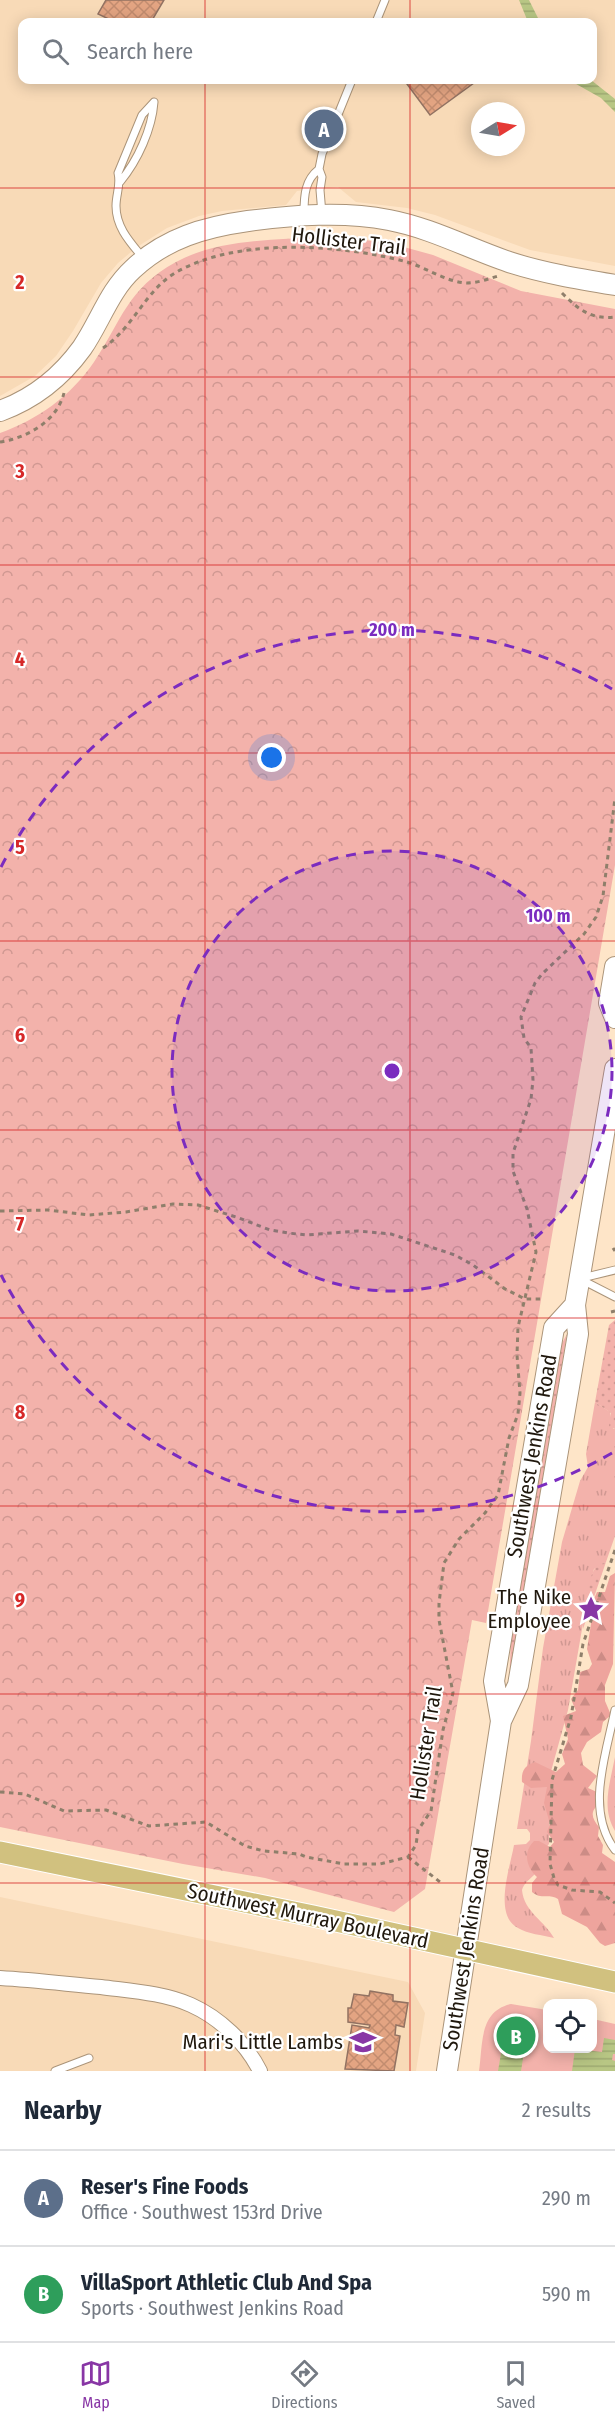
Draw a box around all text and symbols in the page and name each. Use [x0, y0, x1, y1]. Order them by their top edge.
search box [18, 18, 597, 84]
icon: search [39, 35, 72, 68]
text: Search here [87, 38, 193, 65]
north arrow [471, 102, 525, 156]
pin: A [304, 106, 344, 152]
street label: Hollister Trail [290, 221, 408, 261]
text: 2 [14, 270, 25, 294]
text: 3 [14, 459, 25, 483]
text: 200 m [368, 619, 415, 641]
text: 4 [15, 647, 25, 671]
your location [257, 743, 286, 772]
text: 5 [15, 835, 25, 859]
text: 100 m [526, 905, 570, 927]
text: 6 [15, 1023, 25, 1047]
centre of rings [382, 1061, 402, 1081]
text: 7 [16, 1212, 25, 1236]
street label: Southwest Jenkins Road [501, 1352, 563, 1560]
text: 8 [15, 1400, 26, 1424]
place label: The Nike Employee [488, 1584, 571, 1634]
text: 9 [15, 1588, 25, 1612]
place icon: The Nike Employee [576, 1594, 606, 1624]
street label: Hollister Trail [404, 1684, 448, 1802]
street label: Southwest Jenkins Road [437, 1845, 495, 2053]
street label: Southwest Murray Boulevard [185, 1878, 431, 1954]
map controls [543, 1999, 597, 2053]
button: locate [543, 1999, 597, 2053]
pin: B [496, 2014, 536, 2058]
school or university icon: Mari's Little Lambs [348, 2027, 378, 2057]
place label: Mari's Little Lambs [183, 2029, 343, 2055]
text: Nearby [24, 2095, 101, 2126]
text: 2 results [522, 2098, 591, 2122]
text: Reser's Fine Foods [81, 2173, 248, 2200]
text: A [38, 2186, 49, 2210]
text: 290 m [542, 2186, 591, 2210]
text: Office · Southwest 153rd Drive [81, 2200, 323, 2224]
text: VillaSport Athletic Club And Spa [81, 2269, 372, 2296]
text: B [38, 2282, 49, 2306]
text: 590 m [542, 2282, 591, 2306]
text: Sports · Southwest Jenkins Road [81, 2296, 344, 2320]
tab: Map [79, 2357, 112, 2412]
tab: Directions [271, 2357, 338, 2412]
tab: Saved [496, 2357, 536, 2412]

